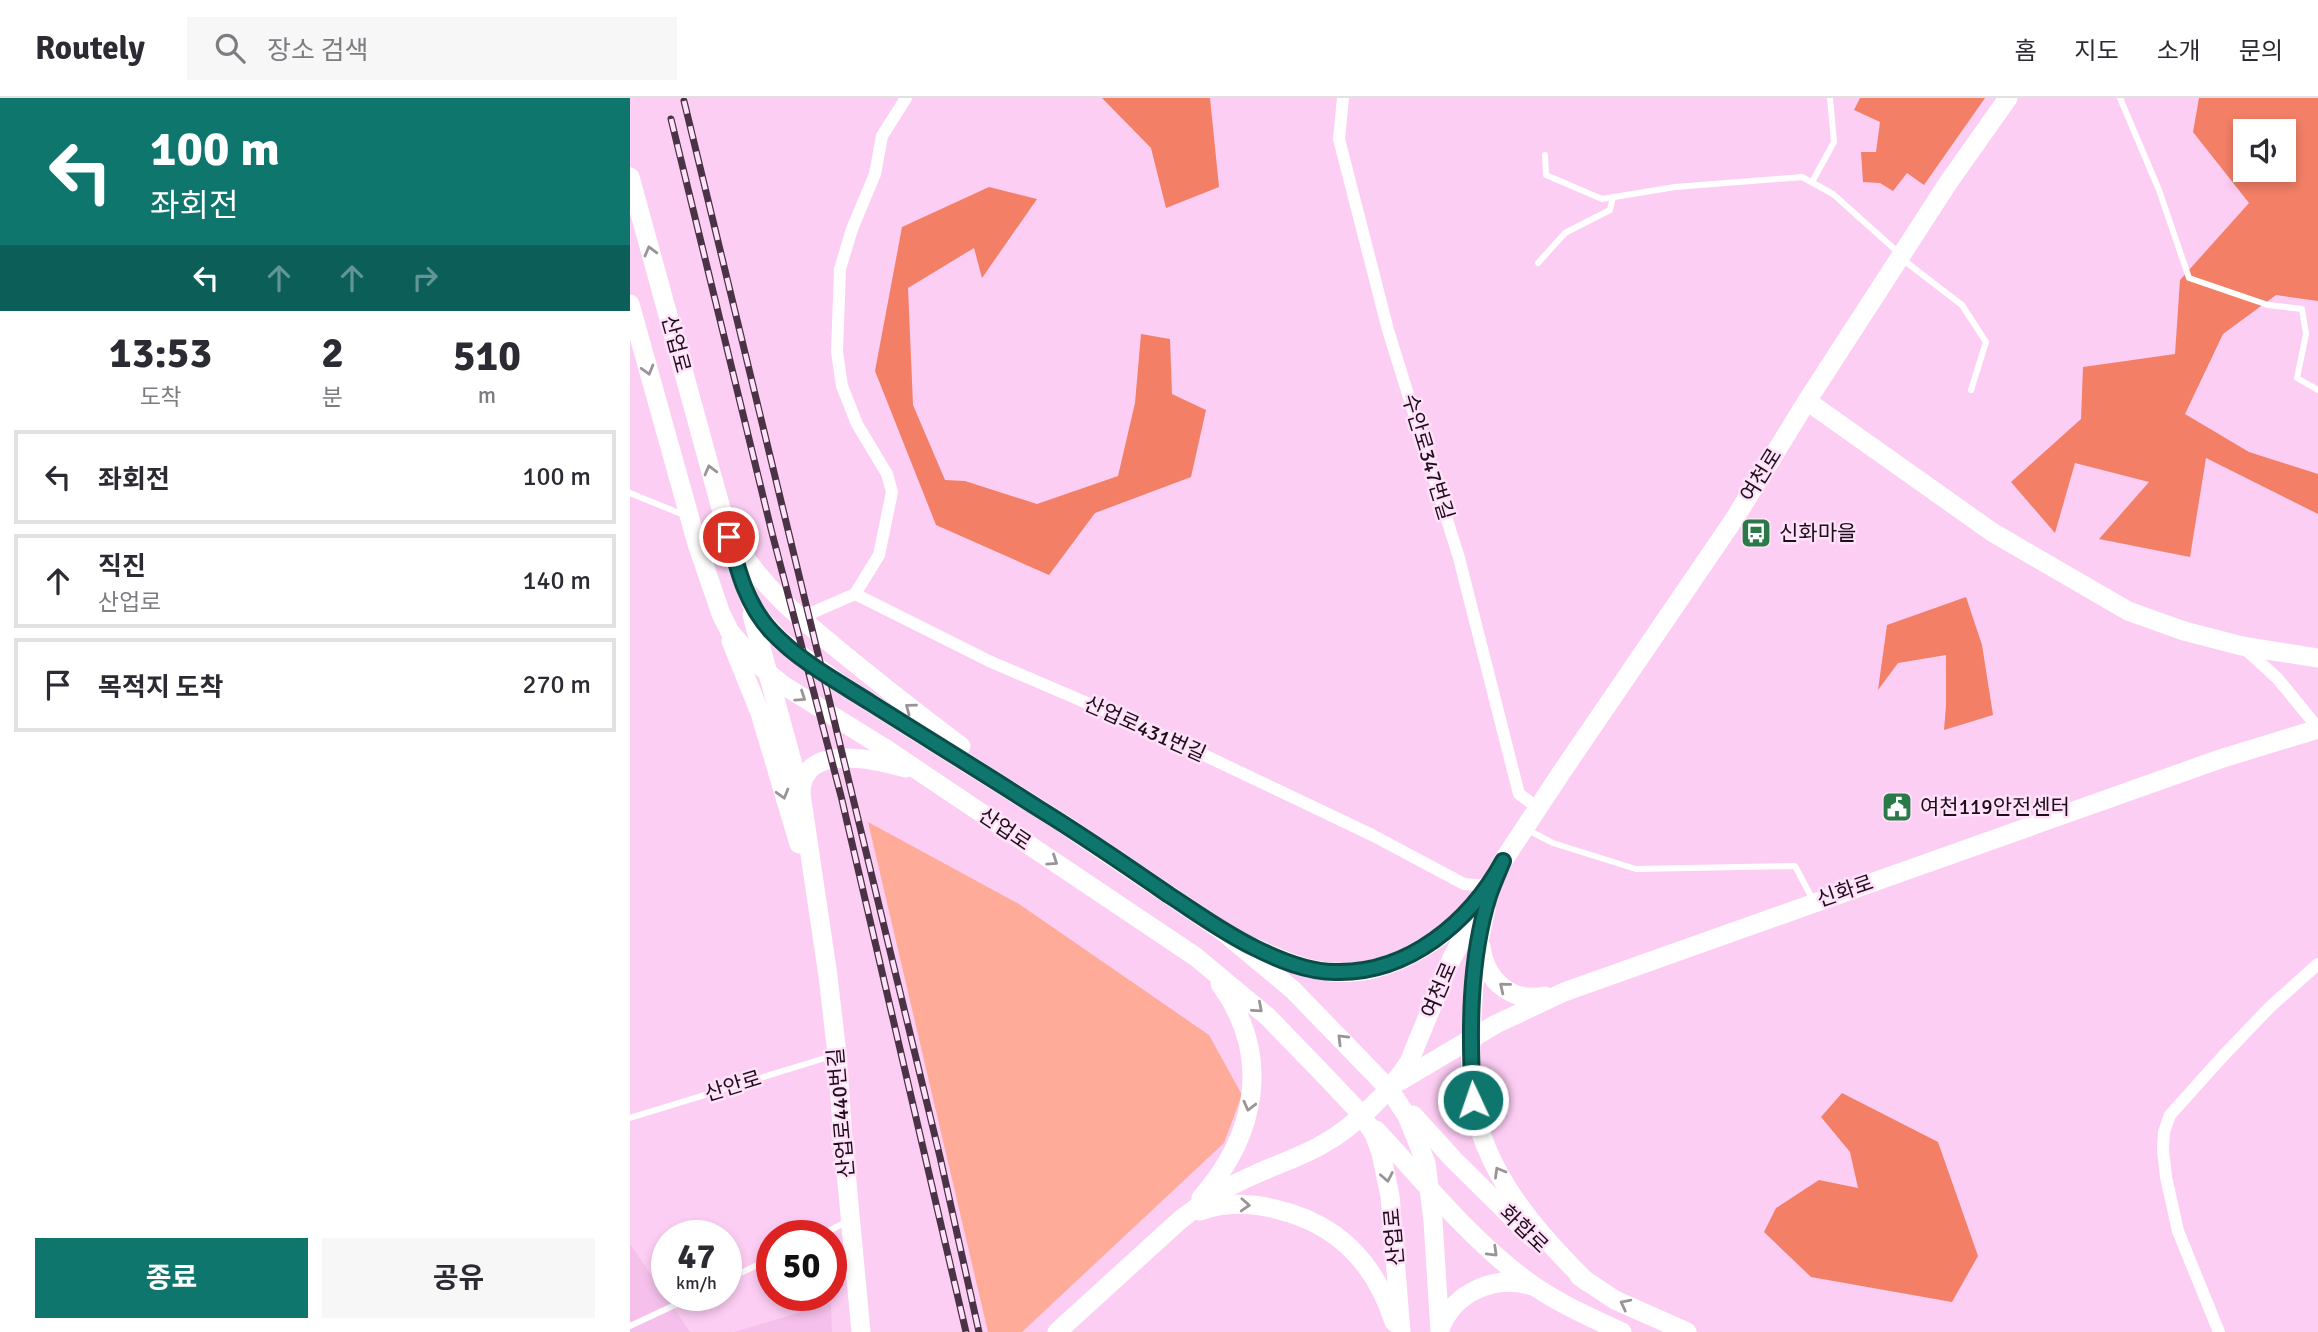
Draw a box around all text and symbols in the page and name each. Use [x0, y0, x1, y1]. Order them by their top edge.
search box [187, 17, 677, 80]
text: Routely [35, 28, 145, 69]
icon: search [211, 29, 249, 67]
text: 장소 검색 [267, 35, 368, 67]
text: 홈 [2014, 36, 2036, 66]
text: 지도 [2074, 36, 2119, 66]
text: 소개 [2157, 36, 2201, 66]
text: 문의 [2239, 36, 2283, 66]
text: 100 m [150, 119, 280, 179]
map controls [2233, 119, 2296, 182]
button: sound [2233, 119, 2296, 182]
icon: left [35, 126, 126, 217]
text: 좌회전 [150, 186, 238, 225]
one-way arrow [644, 245, 659, 257]
icon: left [187, 259, 225, 297]
icon: ahead [260, 259, 298, 297]
icon: ahead [333, 259, 371, 297]
icon: right [406, 259, 444, 297]
street label: 산업로 [656, 313, 696, 375]
text: 13:53 [109, 328, 212, 379]
text: 2 [321, 328, 344, 379]
text: 510 [453, 331, 521, 382]
one-way arrow [640, 364, 655, 376]
text: m [478, 381, 496, 410]
text: 도착 [139, 383, 182, 412]
text: 분 [322, 383, 343, 412]
street label: 수안로347번길 [1396, 391, 1460, 523]
street label: 여천로 [1735, 444, 1787, 506]
icon: left [39, 458, 77, 496]
text: 100 m [522, 461, 591, 493]
text: 좌회전 [98, 464, 170, 496]
one-way arrow [704, 464, 719, 476]
pin [699, 507, 759, 567]
bus stop icon: 신화마을 [1739, 516, 1773, 550]
icon: arrive [710, 518, 748, 556]
place label: 신화마을 [1779, 520, 1856, 546]
text: 직진 [98, 551, 146, 583]
icon: ahead [39, 562, 77, 600]
text: 140 m [522, 565, 591, 597]
text: 산업로 [98, 588, 161, 617]
icon: arrive [39, 666, 77, 704]
text: 270 m [522, 669, 591, 701]
text: 목적지 도착 [98, 672, 223, 704]
one-way arrow [793, 689, 806, 701]
street label: 산업로431번길 [1080, 691, 1210, 767]
one-way arrow [905, 703, 918, 716]
one-way arrow [775, 788, 790, 800]
public building icon: 여천119안전센터 [1880, 790, 1914, 824]
place label: 여천119안전센터 [1920, 794, 2070, 820]
street label: 산업로 [974, 802, 1036, 856]
one-way arrow [1045, 853, 1058, 865]
street label: 신화로 [1813, 869, 1877, 913]
street label: 여천로 [1416, 958, 1462, 1022]
one-way arrow [1499, 983, 1512, 995]
one-way arrow [1249, 1000, 1262, 1012]
one-way arrow [1338, 1035, 1350, 1047]
street label: 산업로440번길 [822, 1047, 860, 1179]
position arrow [1436, 1063, 1510, 1137]
street label: 산안로 [701, 1065, 765, 1107]
one-way arrow [1243, 1100, 1257, 1112]
one-way arrow [1494, 1166, 1507, 1179]
one-way arrow [1378, 1171, 1393, 1183]
one-way arrow [1240, 1198, 1251, 1213]
street label: 화합로 [1494, 1200, 1554, 1258]
street label: 산업로 [1379, 1207, 1409, 1267]
speed limit sign: 50 [756, 1220, 847, 1311]
text: 47 [678, 1235, 715, 1278]
button: 종료 [35, 1238, 308, 1318]
button: 공유 [322, 1238, 595, 1318]
one-way arrow [1485, 1243, 1498, 1256]
text: km/h [676, 1272, 717, 1294]
one-way arrow [1620, 1299, 1632, 1313]

